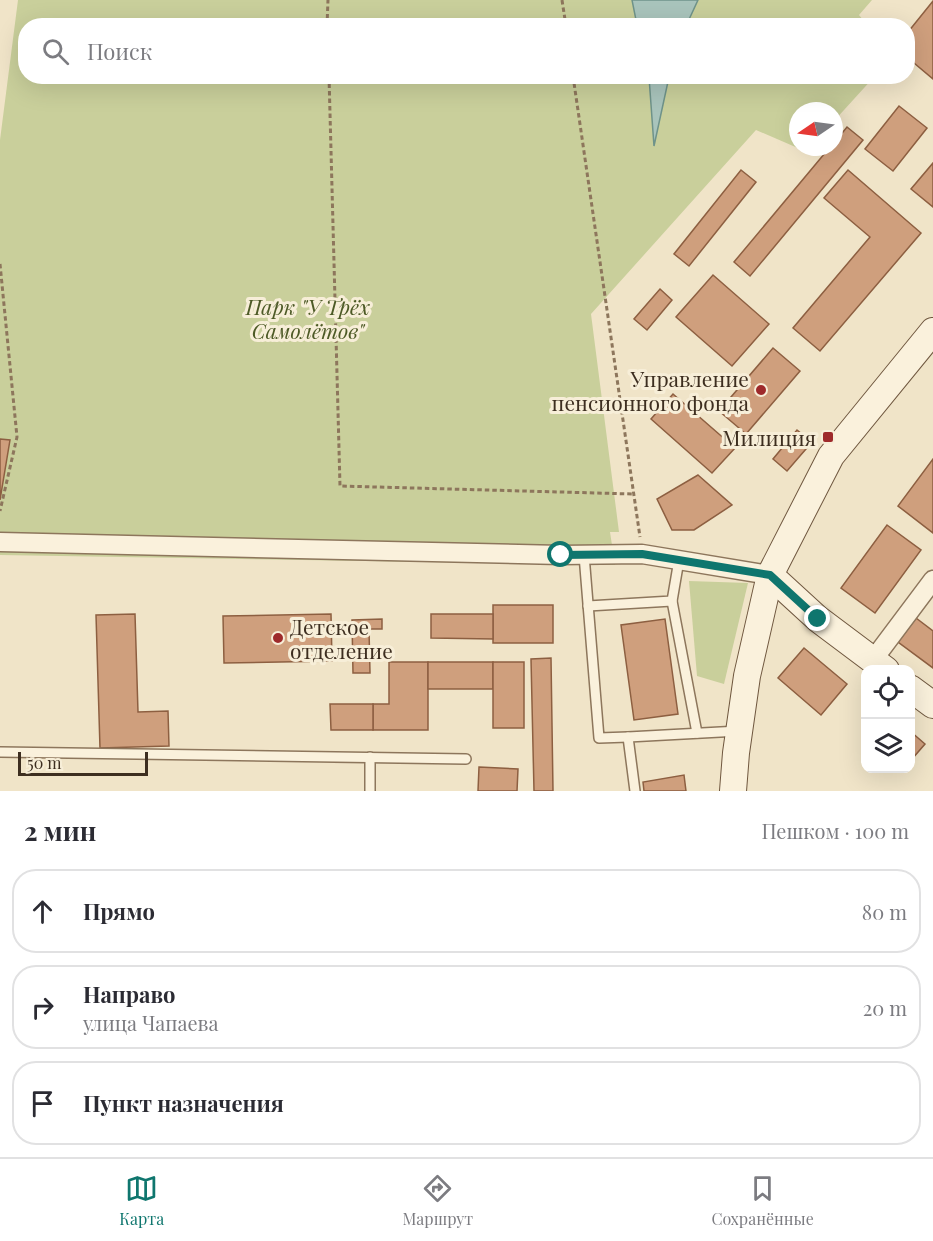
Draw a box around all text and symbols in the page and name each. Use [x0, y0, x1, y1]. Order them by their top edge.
search box [18, 18, 915, 84]
icon: search [39, 35, 72, 68]
text: Поиск [87, 36, 152, 66]
north arrow [789, 102, 843, 156]
park label: Парк "У Трёх Самолётов" [245, 292, 370, 344]
place label: Управление пенсионного фонда [552, 364, 750, 416]
marker: Управление пенсионного фонда [754, 383, 768, 397]
place label: Милиция [722, 423, 816, 451]
marker: Милиция [821, 430, 835, 444]
route start [547, 541, 573, 567]
route end [804, 605, 830, 631]
place label: Детское отделение [290, 612, 393, 664]
marker: Детское отделение [271, 631, 285, 645]
map controls [861, 665, 915, 773]
button: locate [861, 665, 915, 719]
button: layers [861, 719, 915, 773]
scale bar [18, 749, 148, 776]
text: 50 m [27, 752, 61, 773]
text: 2 мин [24, 813, 96, 848]
text: Пешком · 100 m [762, 817, 909, 844]
icon: ahead [26, 895, 59, 928]
text: Прямо [83, 896, 155, 926]
text: 80 m [862, 898, 907, 925]
text: Направо [83, 979, 176, 1009]
icon: right [26, 991, 59, 1024]
text: 20 m [863, 994, 907, 1021]
text: улица Чапаева [83, 1009, 218, 1036]
icon: arrive [26, 1087, 59, 1120]
text: Пункт назначения [83, 1088, 284, 1118]
tab: Карта [119, 1172, 164, 1229]
tab: Маршрут [403, 1172, 473, 1229]
tab: Сохранённые [712, 1172, 814, 1229]

